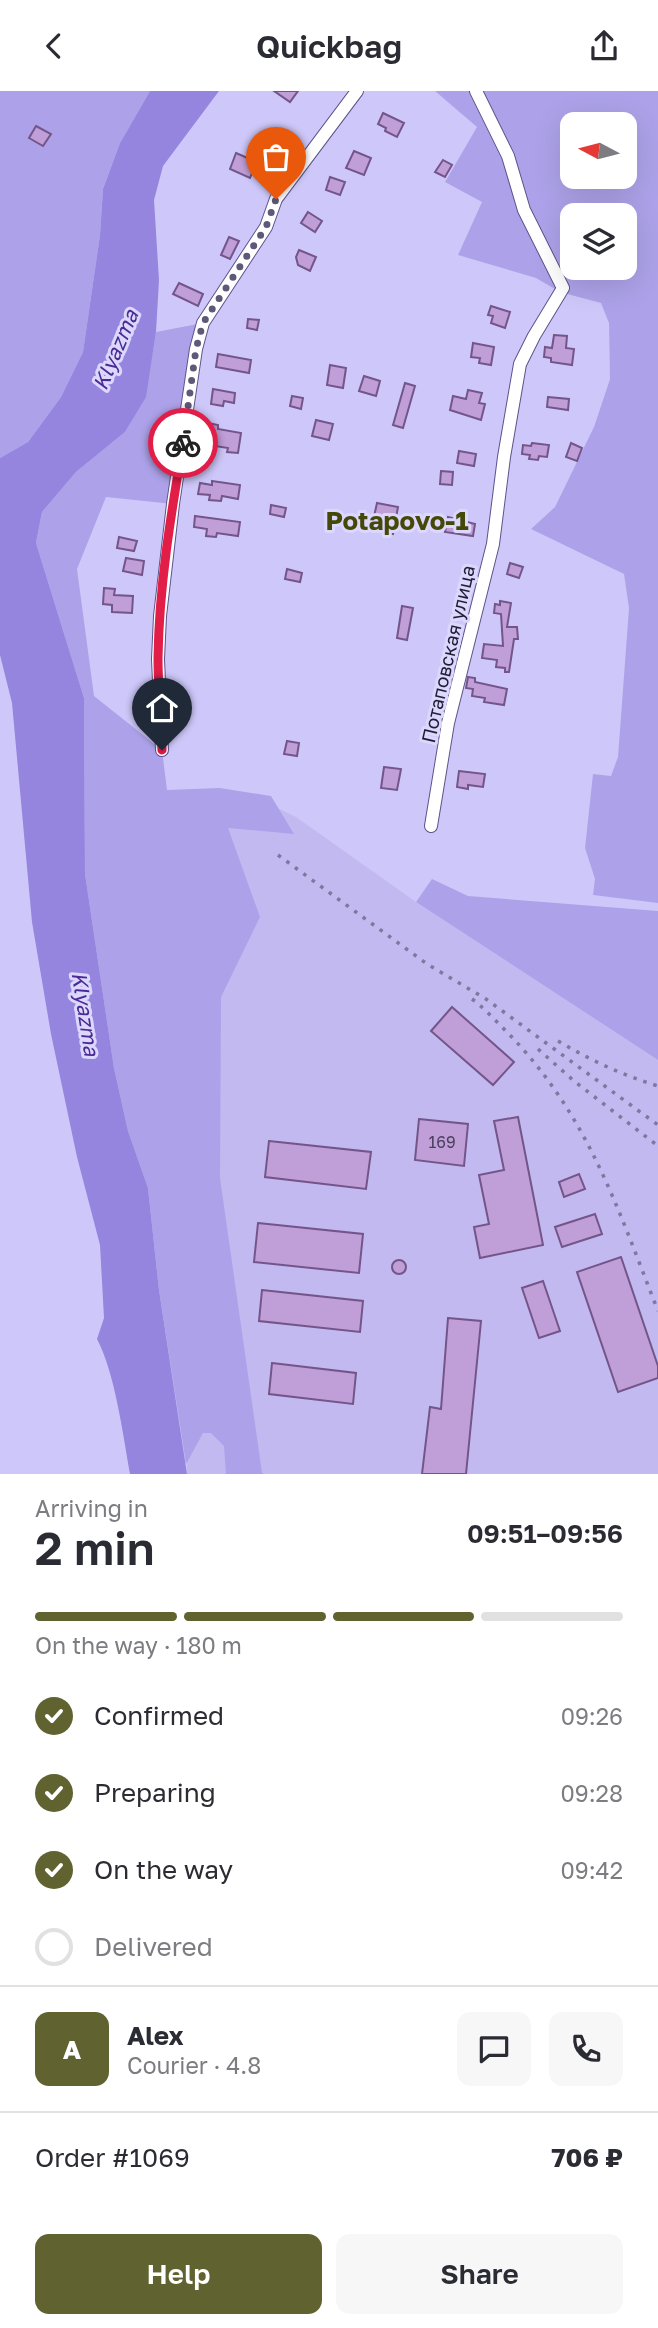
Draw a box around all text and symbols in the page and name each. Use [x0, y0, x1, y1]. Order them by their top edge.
icon: back [35, 27, 73, 65]
text: Quickbag [256, 27, 402, 65]
icon: share [585, 27, 623, 65]
north arrow [560, 112, 637, 189]
map controls [560, 112, 637, 280]
pin [246, 127, 306, 199]
icon: bag [257, 138, 295, 176]
button: layers [560, 203, 637, 280]
water label: Klyazma [87, 304, 144, 394]
courier [148, 408, 218, 478]
icon: bike [164, 424, 202, 462]
district label: Potapovo-1 [325, 505, 469, 536]
street label: Потаповская улица [416, 563, 479, 745]
pin [132, 678, 192, 750]
icon: home [143, 689, 181, 727]
water label: Klyazma [67, 970, 106, 1059]
house number: 169 [428, 1132, 456, 1152]
text: Arriving in [35, 1494, 148, 1522]
text: 09:51–09:56 [467, 1518, 623, 1549]
text: 2 min [35, 1520, 155, 1575]
text: On the way · 180 m [35, 1631, 242, 1659]
icon: check [35, 1697, 73, 1735]
text: Confirmed [94, 1700, 224, 1731]
text: 09:26 [561, 1702, 623, 1730]
icon: check [35, 1774, 73, 1812]
text: Preparing [94, 1777, 216, 1808]
text: 09:28 [561, 1779, 623, 1807]
icon: check [35, 1851, 73, 1889]
text: On the way [94, 1854, 233, 1885]
text: 09:42 [561, 1856, 623, 1884]
text: Delivered [94, 1931, 213, 1962]
button: chat [457, 2012, 531, 2086]
button: phone [549, 2012, 623, 2086]
text: Alex [127, 2020, 184, 2051]
text: A [63, 2034, 81, 2065]
text: Courier · 4.8 [127, 2051, 261, 2079]
text: Order #1069 [35, 2142, 190, 2173]
text: 706 ₽ [551, 2142, 623, 2173]
button: Help [35, 2234, 322, 2314]
button: Share [336, 2234, 623, 2314]

